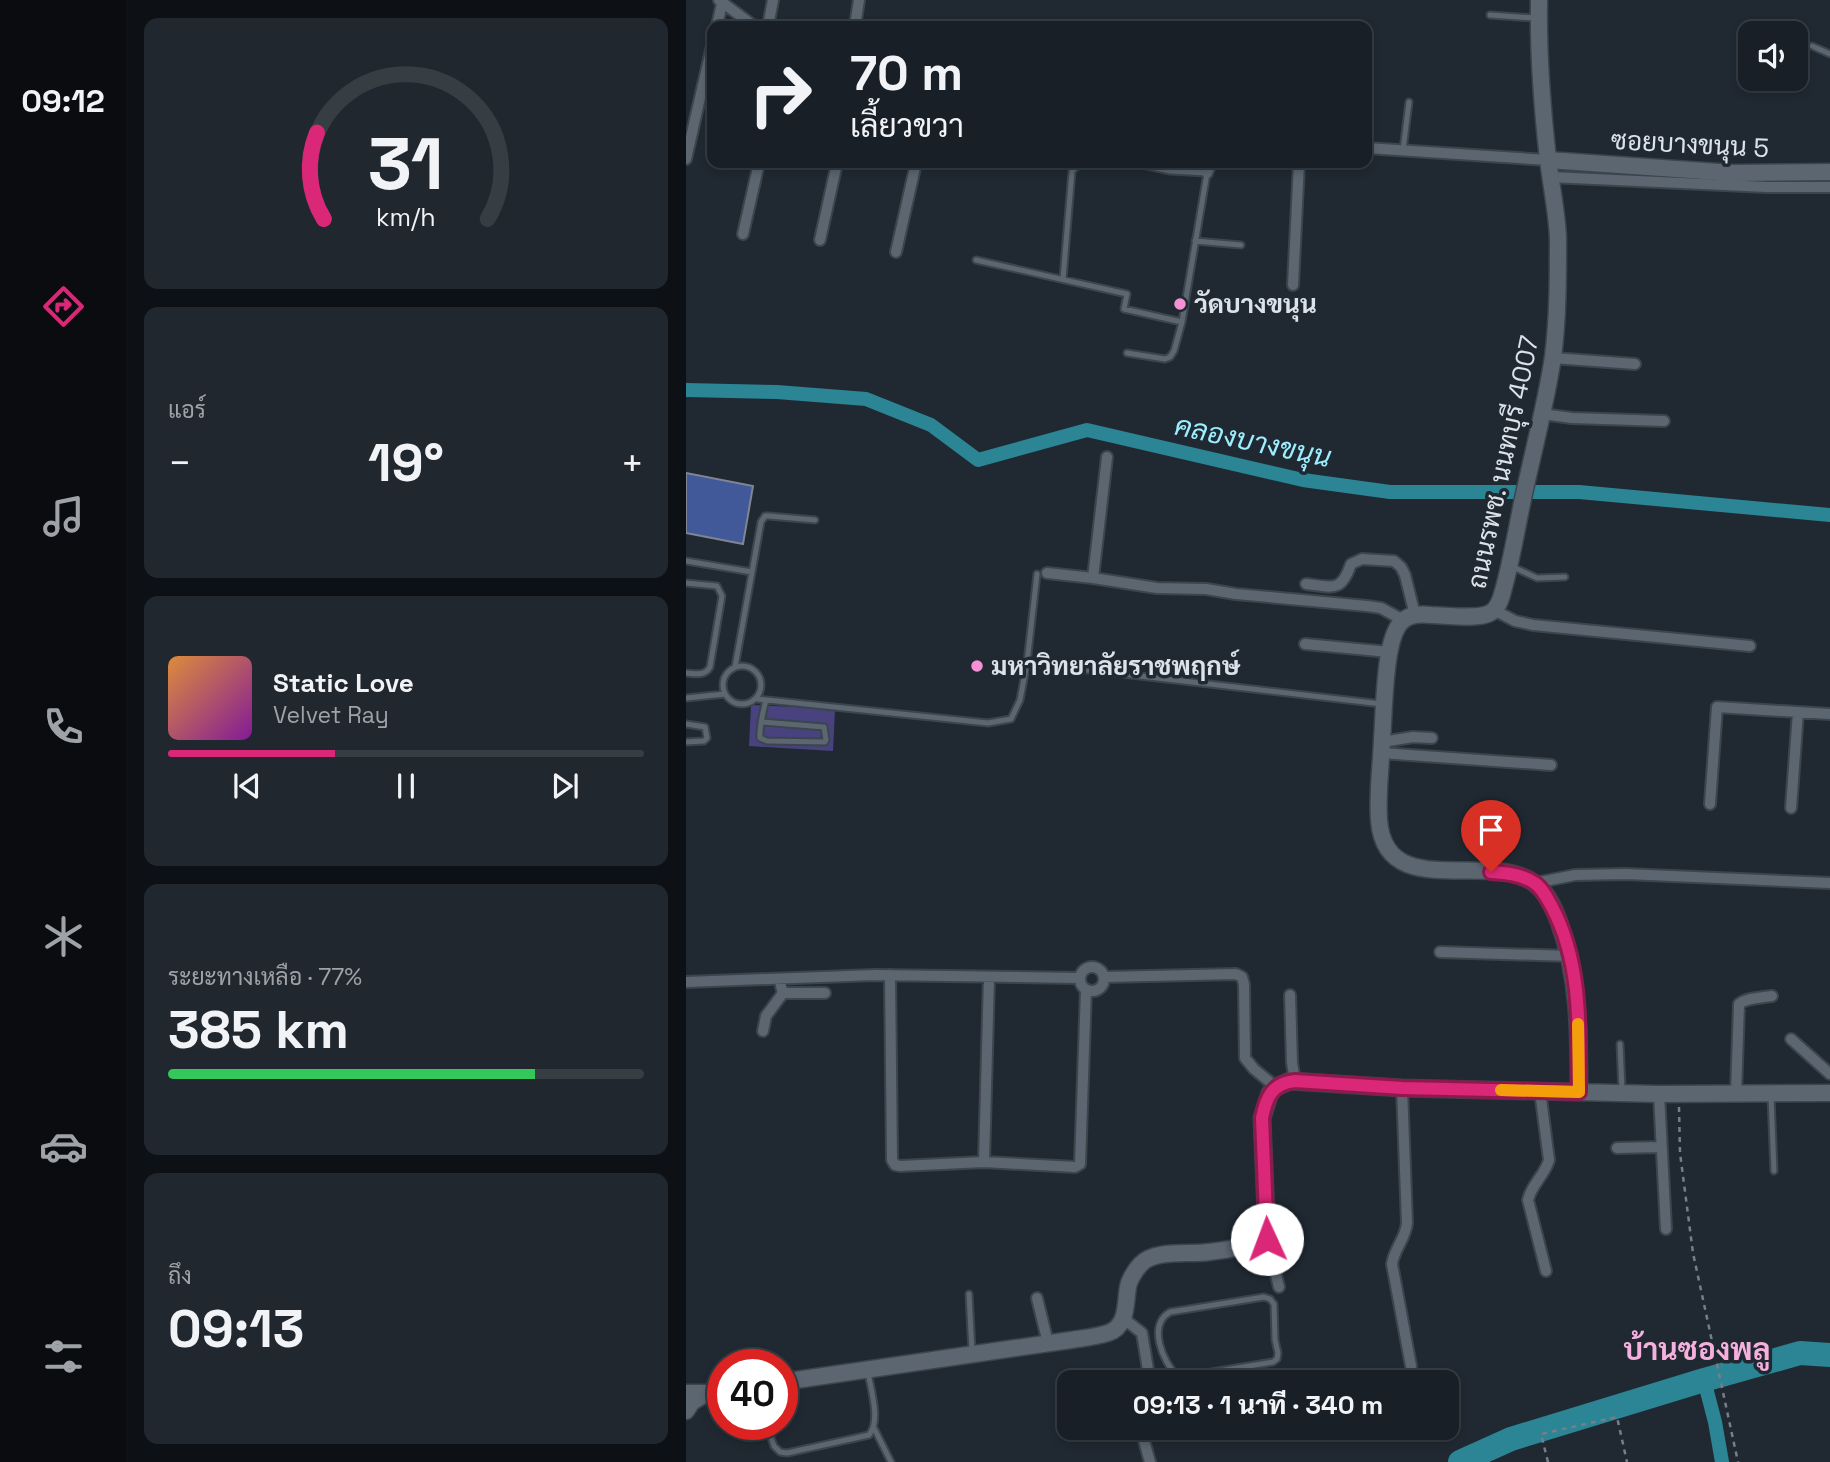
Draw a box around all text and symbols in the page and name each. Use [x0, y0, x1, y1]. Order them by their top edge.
map controls [1738, 21, 1808, 91]
button: sound [1738, 21, 1808, 91]
text: 70 m [850, 42, 963, 104]
icon: right [735, 49, 826, 140]
text: 09:12 [21, 81, 105, 121]
text: เลี้ยวขวา [850, 106, 964, 146]
text: 31 [368, 118, 444, 211]
street label: ซอยบางขนุน 5 [1610, 123, 1770, 166]
text: km/h [376, 201, 436, 233]
icon: directions [39, 282, 88, 331]
place label: วัดบางขนุน [1194, 287, 1317, 322]
marker: วัดบางขนุน [1172, 296, 1188, 312]
street label: ถนนรพช. นนทบุรี 4007 [1460, 332, 1547, 592]
text: แอร์ [168, 395, 206, 425]
water label: คลองบางขนุน [1171, 407, 1335, 477]
text: 19° [368, 430, 444, 496]
text: − [168, 439, 192, 487]
text: + [620, 439, 644, 487]
icon: music [39, 492, 88, 541]
place label: มหาวิทยาลัยราชพฤกษ์ [991, 649, 1241, 683]
marker: มหาวิทยาลัยราชพฤกษ์ [969, 658, 985, 674]
text: Static Love [273, 666, 414, 700]
text: Velvet Ray [273, 700, 389, 730]
icon: phone [39, 702, 88, 751]
icon: previous [228, 767, 266, 805]
icon: pause [387, 767, 425, 805]
icon: next [546, 767, 584, 805]
pin [1461, 800, 1521, 872]
icon: arrive [1472, 811, 1510, 849]
icon: climate [39, 912, 88, 961]
text: ระยะทางเหลือ · 77% [168, 962, 362, 992]
text: 385 km [168, 997, 349, 1063]
icon: car [39, 1122, 88, 1171]
position arrow [1230, 1202, 1304, 1276]
text: ถึง [168, 1261, 192, 1291]
text: 09:13 [168, 1296, 304, 1362]
district label: บ้านซองพลู [1624, 1330, 1771, 1371]
icon: filters [39, 1332, 88, 1381]
speed limit sign: 40 [707, 1349, 798, 1440]
text: 09:13 · 1 นาที · 340 m [1133, 1388, 1383, 1422]

